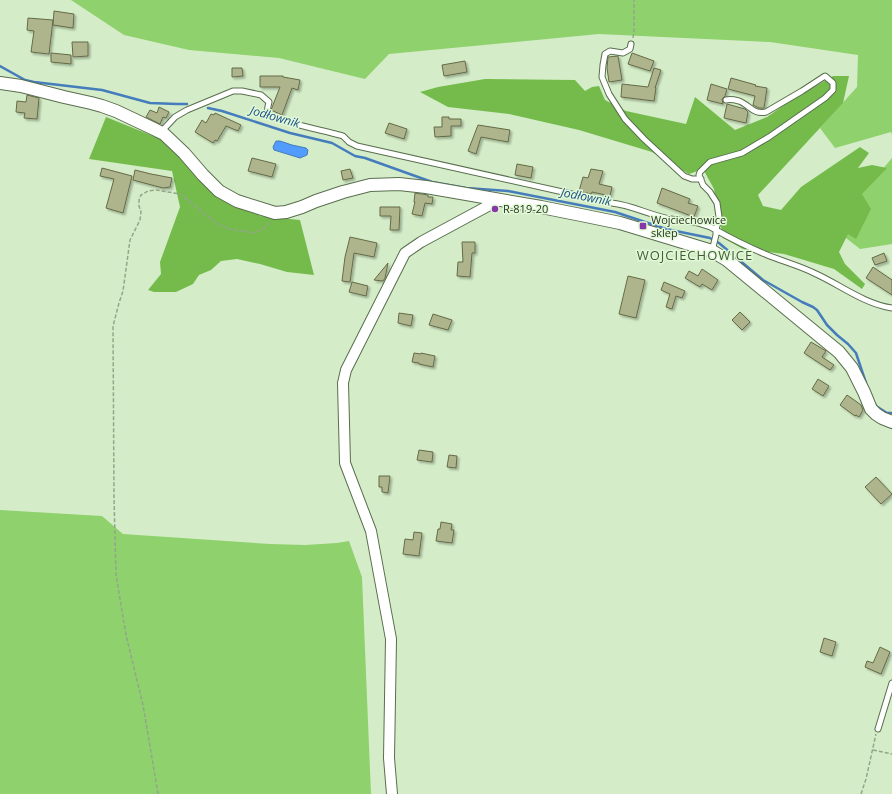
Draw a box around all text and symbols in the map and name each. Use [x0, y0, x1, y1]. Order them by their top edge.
water label: Jodłownik [246, 101, 303, 132]
water label: Jodłownik [557, 183, 614, 210]
place label: R-819-20 [503, 201, 548, 216]
marker: R-819-20 [490, 204, 500, 214]
place label: Wojciechowice sklep [651, 212, 726, 240]
marker: Wojciechowice sklep [638, 221, 648, 231]
district label: WOJCIECHOWICE [637, 246, 753, 264]

